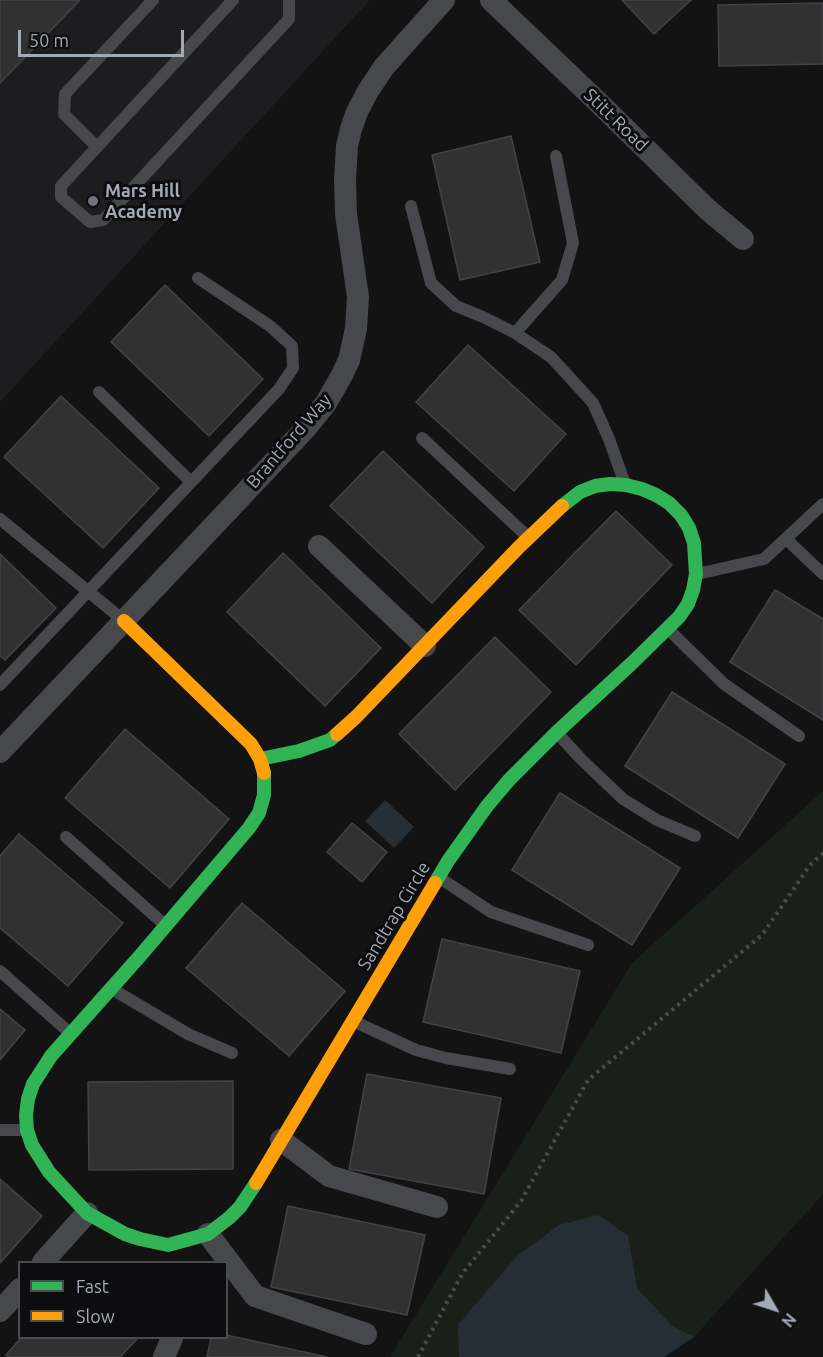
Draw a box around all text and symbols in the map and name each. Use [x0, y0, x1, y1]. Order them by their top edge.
scale bar [21, 18, 188, 56]
text: 50 m [29, 30, 69, 50]
street label: Stitt Road [579, 84, 653, 156]
place label: Mars Hill Academy [105, 180, 182, 222]
marker: Mars Hill Academy [86, 194, 100, 208]
street label: Brantford Way [242, 389, 336, 493]
street label: Sandtrap Circle [353, 858, 435, 974]
legend [18, 1261, 228, 1339]
text: Fast [76, 1276, 109, 1296]
north arrow [745, 1279, 805, 1339]
text: Slow [76, 1306, 115, 1326]
text: N [778, 1310, 800, 1331]

